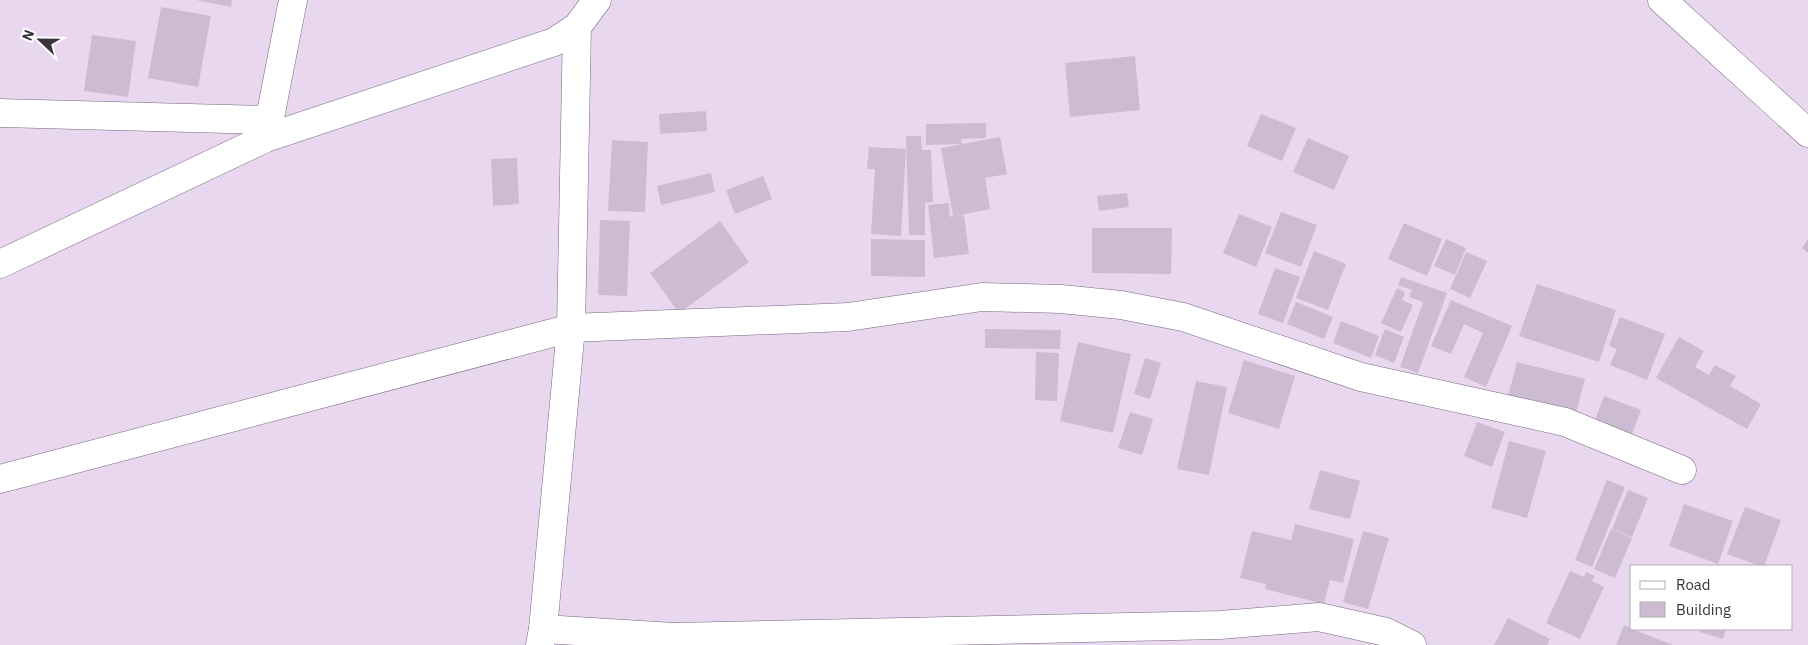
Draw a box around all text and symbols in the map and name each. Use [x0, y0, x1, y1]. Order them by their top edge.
north arrow [15, 15, 65, 65]
text: N [18, 27, 38, 43]
legend [1630, 565, 1793, 630]
text: Road [1676, 575, 1711, 594]
text: Building [1676, 600, 1731, 619]

